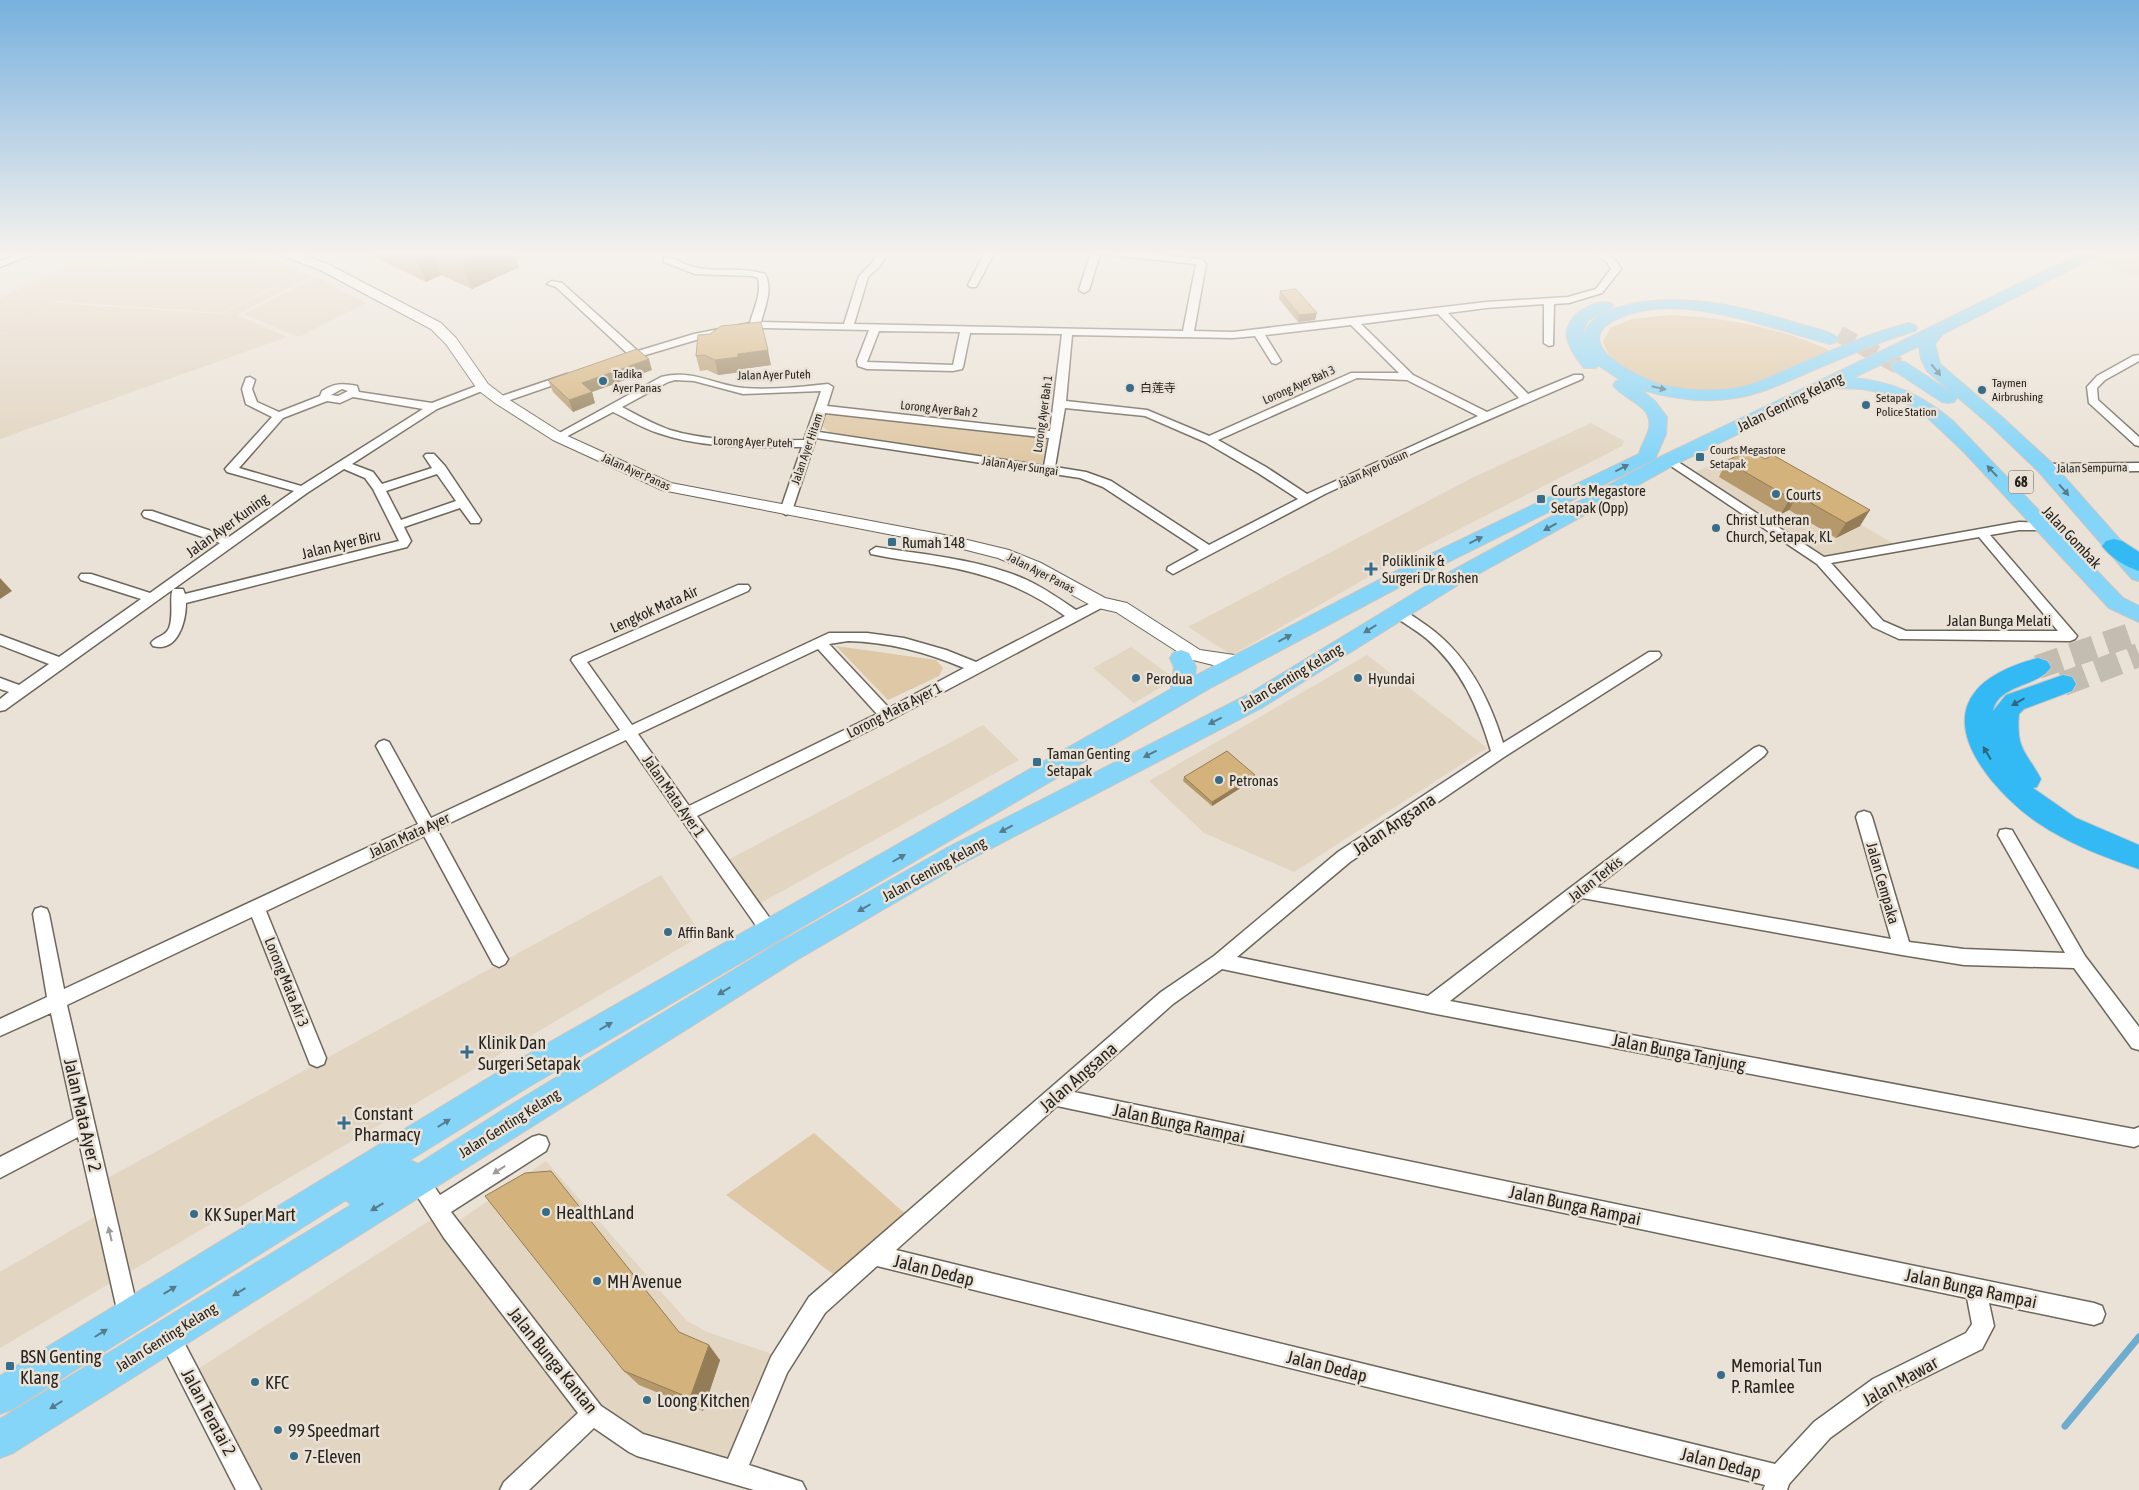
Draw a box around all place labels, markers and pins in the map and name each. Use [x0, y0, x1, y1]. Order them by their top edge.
place label: Tadika Ayer Panas [613, 367, 661, 395]
marker: Tadika Ayer Panas [597, 375, 609, 387]
place label: Taymen Airbrushing [1992, 376, 2044, 404]
place label: 白莲寺 [1140, 381, 1176, 395]
marker: 白莲寺 [1124, 382, 1136, 394]
marker: Taymen Airbrushing [1976, 384, 1988, 396]
place label: Setapak Police Station [1876, 391, 1937, 419]
marker: Setapak Police Station [1860, 399, 1872, 411]
place label: Courts Megastore Setapak [1710, 443, 1786, 471]
marker: Courts Megastore Setapak [1694, 451, 1706, 463]
place label: Courts Megastore Setapak (Opp) [1551, 482, 1646, 516]
place label: Courts [1786, 486, 1821, 503]
marker: Courts [1770, 488, 1782, 500]
marker: Courts Megastore Setapak (Opp) [1535, 493, 1547, 505]
place label: Christ Lutheran Church, Setapak, KL [1726, 511, 1832, 545]
marker: Christ Lutheran Church, Setapak, KL [1710, 522, 1722, 534]
place label: Rumah 148 [902, 534, 965, 551]
marker: Rumah 148 [886, 536, 898, 548]
place label: Poliklinik & Surgeri Dr Roshen [1382, 552, 1479, 586]
marker: Poliklinik & Surgeri Dr Roshen [1364, 562, 1378, 576]
place label: Perodua [1146, 670, 1193, 687]
place label: Hyundai [1368, 670, 1415, 687]
marker: Perodua [1130, 672, 1142, 684]
marker: Hyundai [1352, 672, 1364, 684]
place label: Taman Genting Setapak [1047, 745, 1131, 779]
marker: Taman Genting Setapak [1031, 756, 1043, 768]
place label: Petronas [1229, 772, 1278, 789]
marker: Petronas [1213, 774, 1225, 786]
place label: Affin Bank [678, 924, 735, 941]
marker: Affin Bank [662, 926, 674, 938]
place label: Klinik Dan Surgeri Setapak [478, 1032, 581, 1074]
marker: Klinik Dan Surgeri Setapak [460, 1045, 474, 1059]
place label: Constant Pharmacy [354, 1103, 421, 1145]
marker: Constant Pharmacy [338, 1117, 350, 1129]
place label: HealthLand [556, 1202, 634, 1223]
place label: KK Super Mart [204, 1204, 296, 1225]
marker: HealthLand [540, 1206, 552, 1218]
marker: KK Super Mart [188, 1208, 200, 1220]
place label: MH Avenue [607, 1271, 682, 1292]
marker: MH Avenue [591, 1275, 603, 1287]
place label: BSN Genting Klang [20, 1346, 102, 1388]
place label: Memorial Tun P. Ramlee [1731, 1355, 1822, 1397]
marker: BSN Genting Klang [4, 1360, 16, 1372]
marker: Memorial Tun P. Ramlee [1715, 1369, 1727, 1381]
place label: KFC [265, 1372, 289, 1393]
marker: KFC [249, 1376, 261, 1388]
place label: Loong Kitchen [657, 1390, 750, 1411]
marker: Loong Kitchen [641, 1394, 653, 1406]
place label: 99 Speedmart [288, 1420, 380, 1441]
marker: 99 Speedmart [272, 1424, 284, 1436]
place label: 7-Eleven [304, 1446, 361, 1467]
marker: 7-Eleven [288, 1450, 300, 1462]

